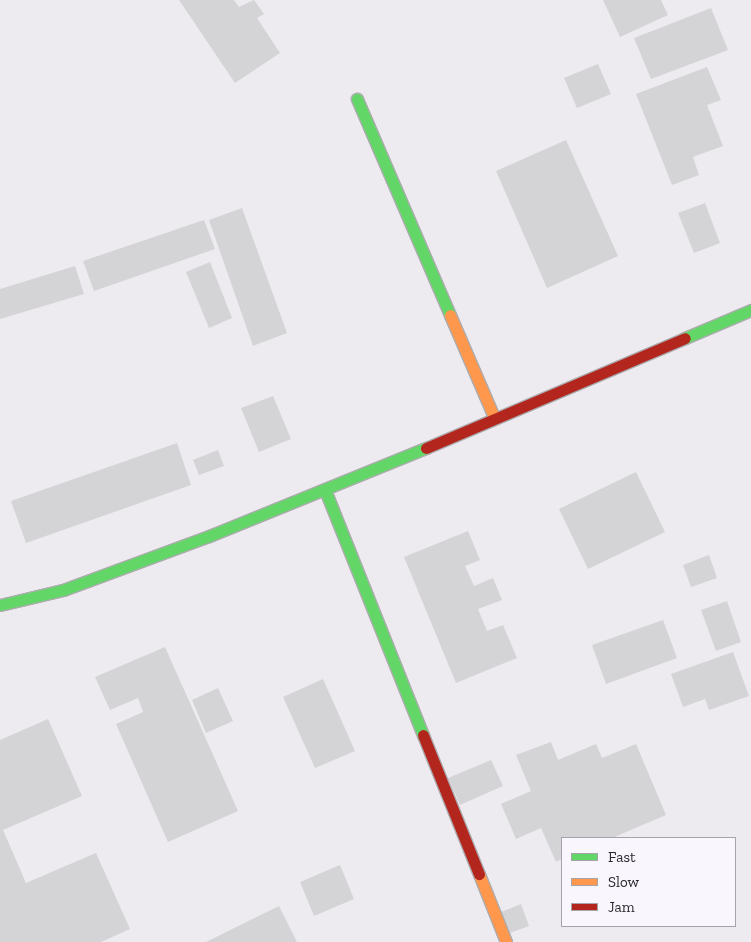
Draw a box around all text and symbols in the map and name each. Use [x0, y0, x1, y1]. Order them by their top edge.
legend [561, 837, 736, 927]
text: Fast [608, 848, 636, 866]
text: Slow [608, 873, 639, 891]
text: Jam [608, 898, 635, 916]

